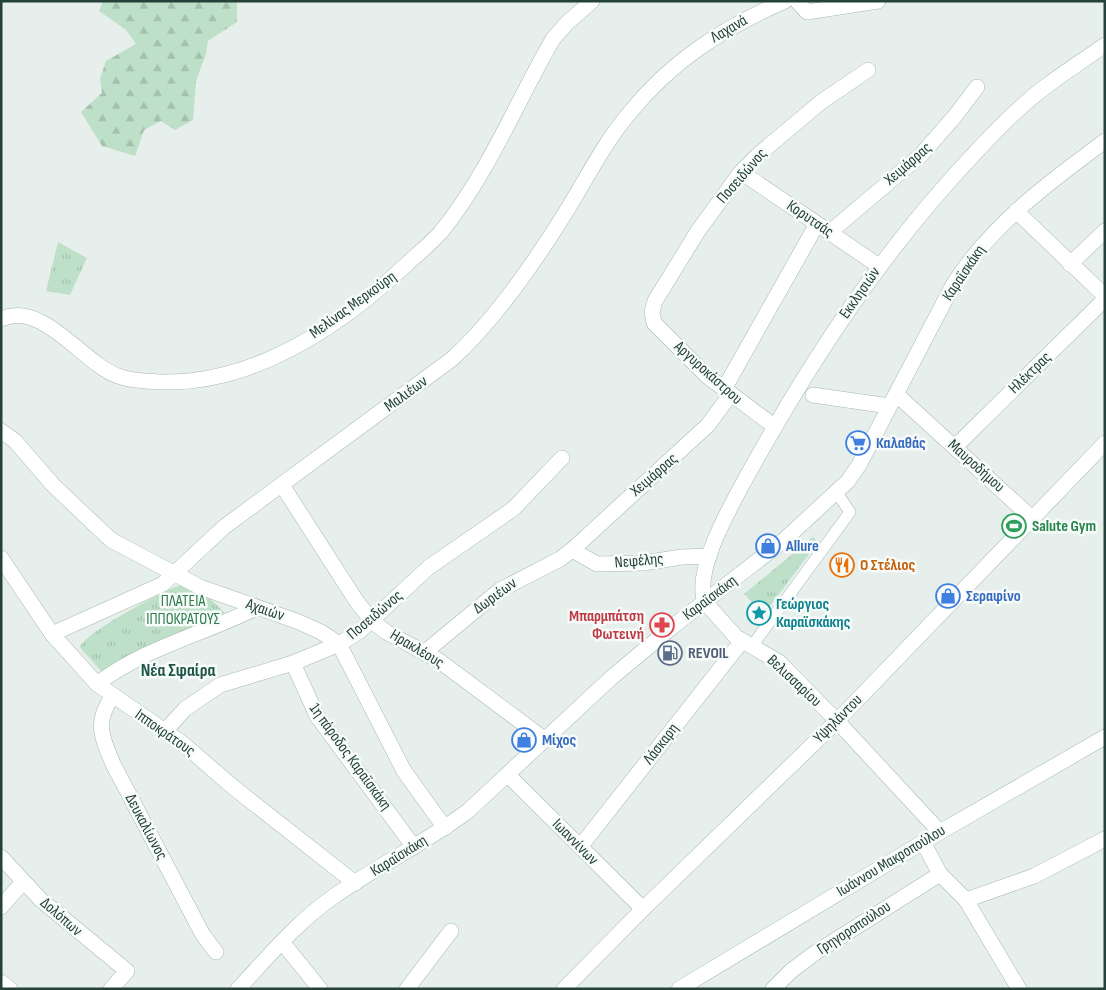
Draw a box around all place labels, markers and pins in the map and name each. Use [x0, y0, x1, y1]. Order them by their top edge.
supermarket icon: Καλαθάς [845, 430, 871, 456]
place label: Καλαθάς [876, 434, 926, 453]
sports icon: Salute Gym [1001, 513, 1027, 539]
place label: Salute Gym [1032, 517, 1096, 536]
shop icon: Allure [755, 533, 781, 559]
place label: Allure [785, 537, 819, 556]
restaurant icon: Ο Στέλιος [829, 552, 855, 578]
place label: Ο Στέλιος [860, 556, 916, 575]
shop icon: Σεραφίνο [935, 583, 961, 609]
place label: Σεραφίνο [966, 587, 1021, 606]
place label: Γεώργιος Καραϊσκάκης [776, 595, 851, 632]
place icon: Γεώργιος Καραϊσκάκης [746, 600, 772, 626]
place label: Μπαρμπάτση Φωτεινή [569, 607, 644, 644]
pharmacy icon: Μπαρμπάτση Φωτεινή [649, 612, 675, 638]
fuel station icon: REVOIL [657, 640, 683, 666]
place label: REVOIL [688, 644, 729, 663]
shop icon: Μίχος [511, 727, 537, 753]
place label: Μίχος [542, 731, 577, 750]

